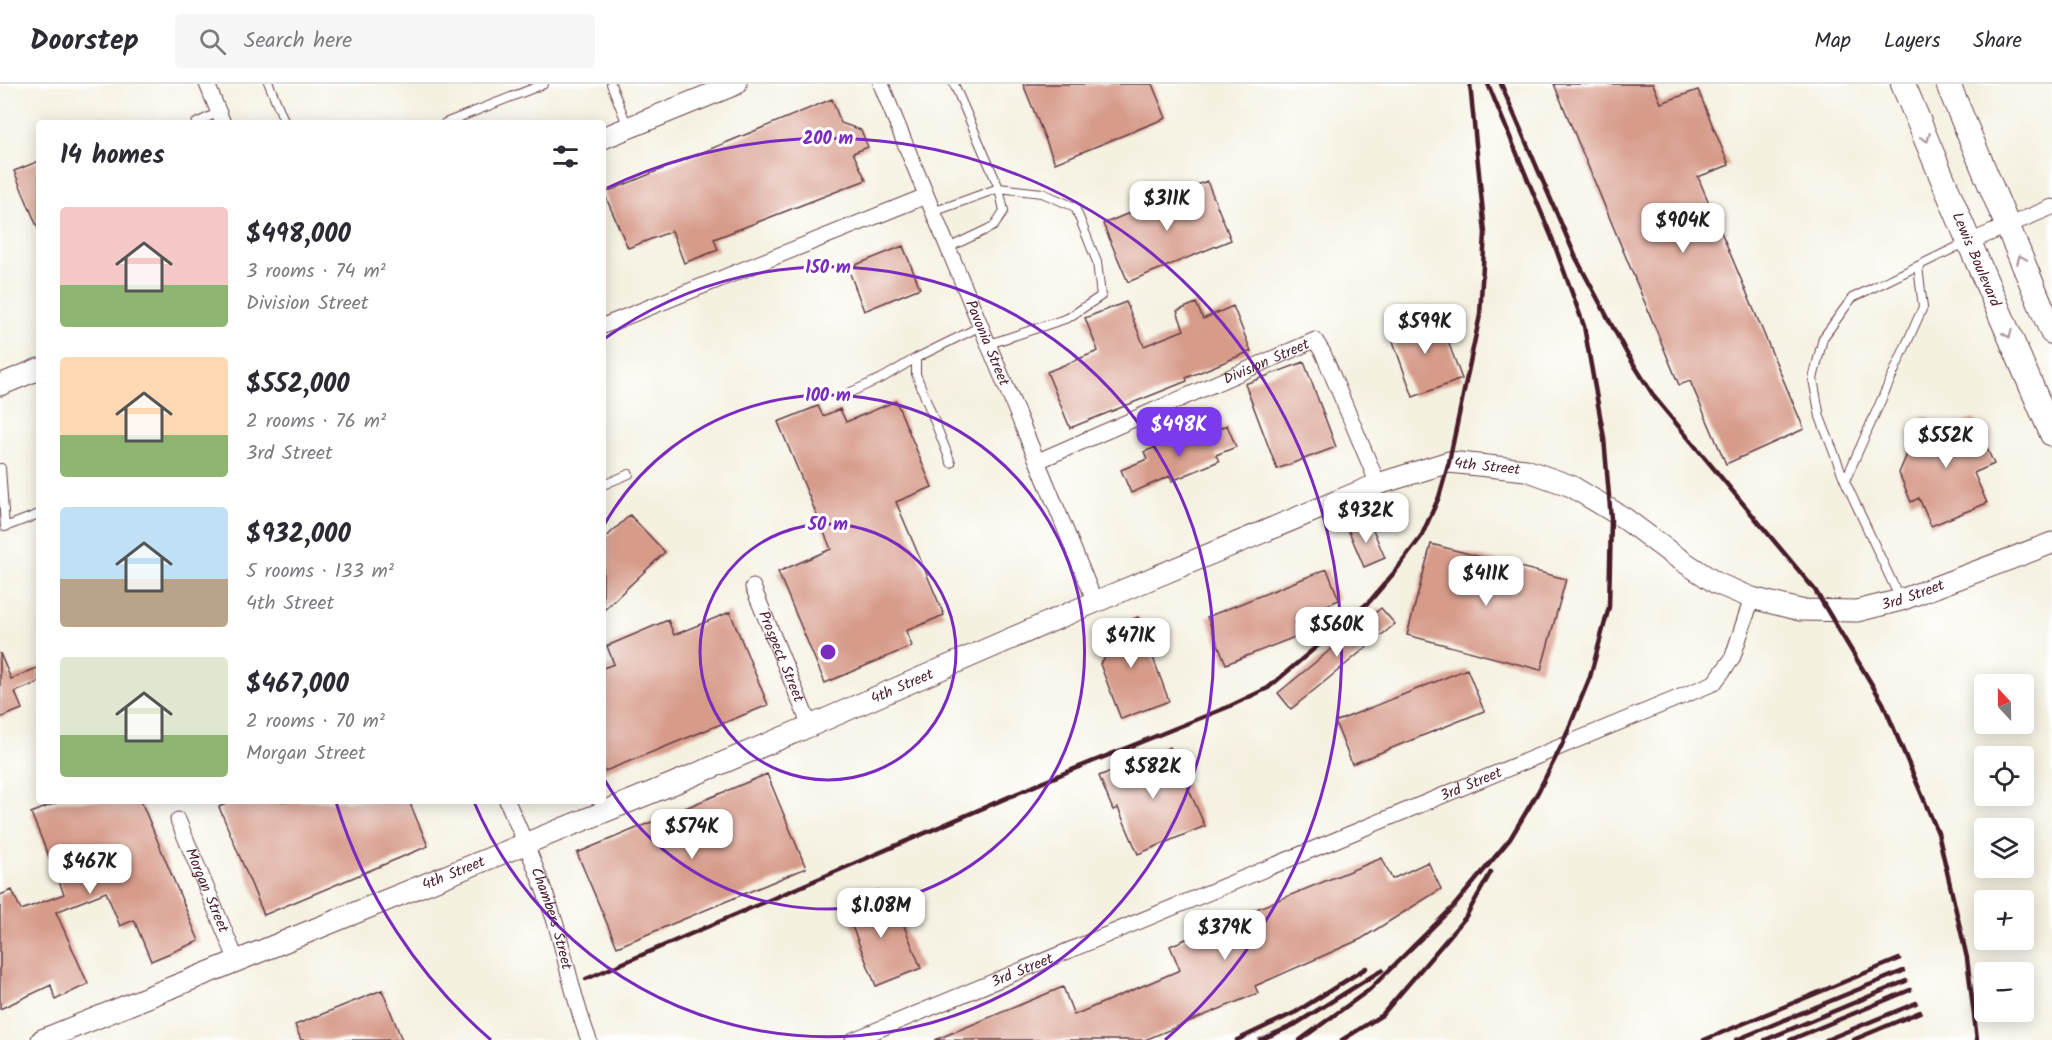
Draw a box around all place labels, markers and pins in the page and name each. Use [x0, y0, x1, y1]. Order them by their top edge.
pin: $311K [1125, 181, 1209, 232]
pin: $904K [1641, 203, 1725, 254]
pin: $599K [1383, 304, 1467, 355]
pin: $498K [1137, 407, 1221, 458]
pin: $552K [1904, 418, 1988, 469]
pin: $932K [1324, 493, 1408, 544]
pin: $411K [1444, 556, 1528, 607]
pin: $560K [1295, 607, 1379, 658]
pin: $471K [1089, 618, 1173, 669]
centre of rings [818, 642, 838, 662]
pin: $582K [1111, 749, 1195, 800]
pin: $574K [650, 809, 734, 860]
pin: $467K [48, 844, 132, 895]
pin: $1.08M [832, 888, 930, 939]
pin: $379K [1183, 910, 1267, 961]

